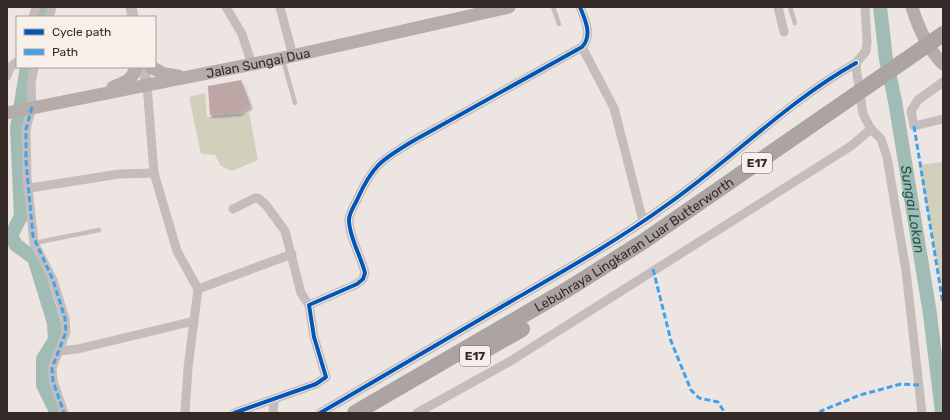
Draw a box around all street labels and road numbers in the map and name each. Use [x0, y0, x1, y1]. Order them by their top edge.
street label: Jalan Sungai Dua [205, 45, 312, 81]
road number: E17 [742, 153, 772, 173]
street label: Lebuhraya Lingkaran Luar Butterworth [532, 174, 737, 315]
road number: E17 [460, 346, 490, 366]

